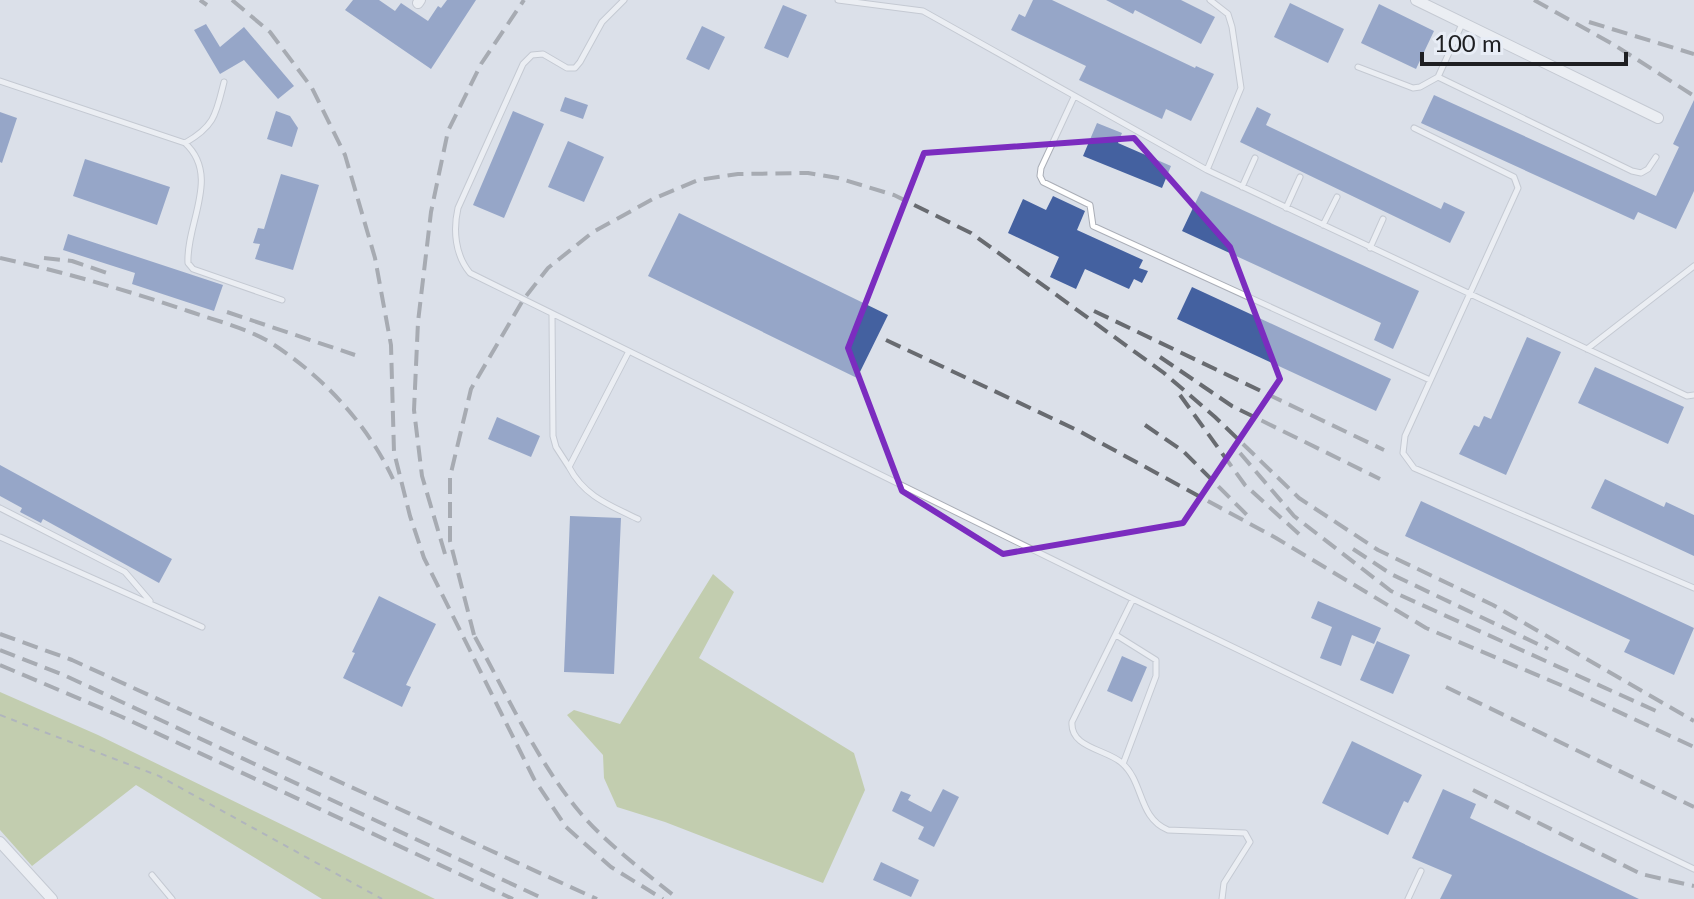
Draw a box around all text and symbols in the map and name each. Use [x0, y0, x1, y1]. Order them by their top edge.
scale bar [1422, 16, 1626, 66]
text: 100 m [1434, 28, 1502, 57]

